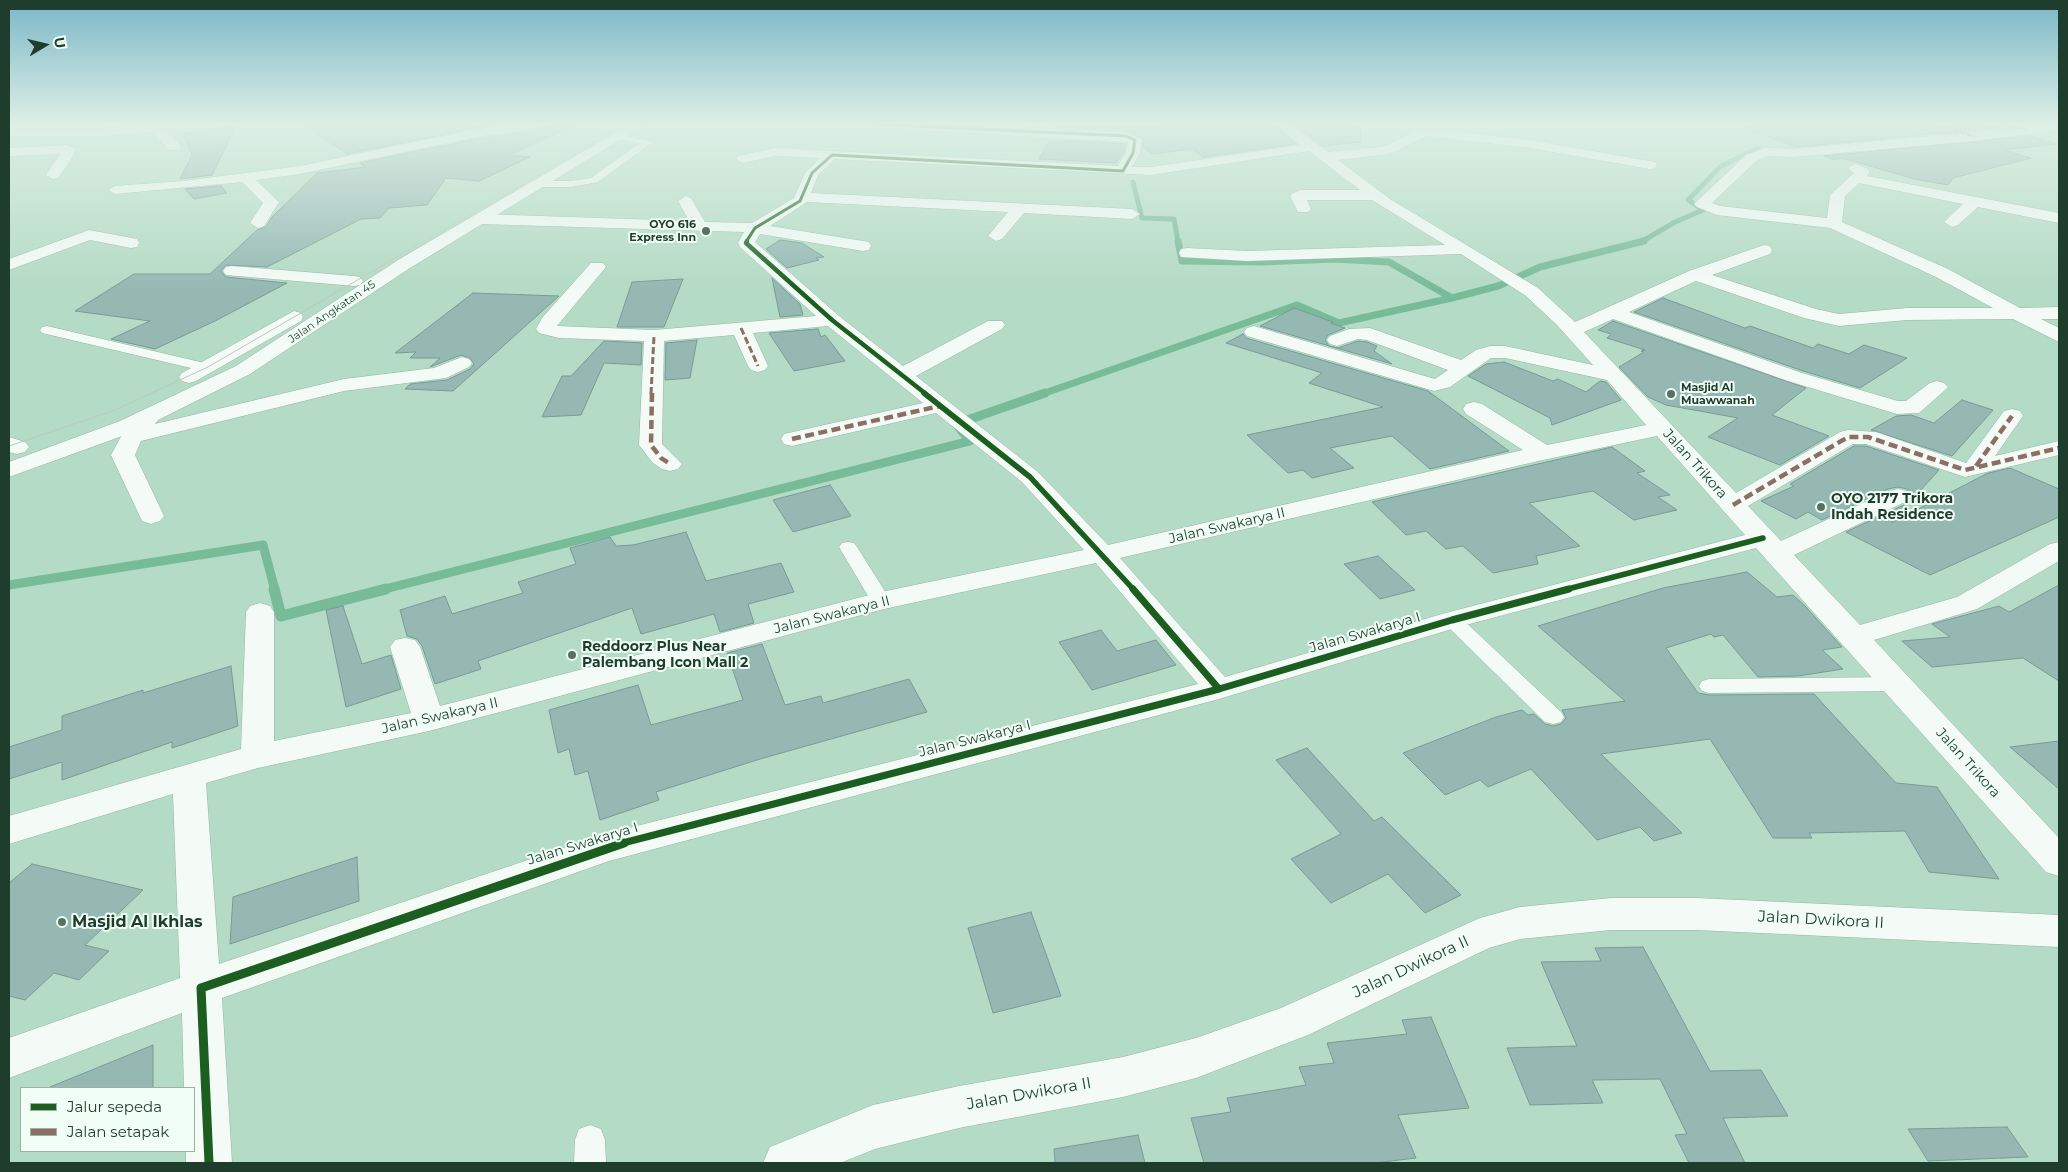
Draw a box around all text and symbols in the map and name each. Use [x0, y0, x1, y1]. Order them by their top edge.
north arrow [20, 20, 70, 70]
text: U [50, 36, 70, 50]
place label: OYO 616 Express Inn [629, 218, 696, 244]
marker: OYO 616 Express Inn [700, 225, 712, 237]
street label: Jalan Angkatan 45 [286, 278, 378, 346]
place label: Masjid Al Muawwanah [1681, 381, 1755, 407]
marker: Masjid Al Muawwanah [1665, 388, 1677, 400]
street label: Jalan Trikora [1659, 426, 1731, 502]
place label: OYO 2177 Trikora Indah Residence [1831, 491, 1953, 524]
marker: OYO 2177 Trikora Indah Residence [1815, 501, 1827, 513]
street label: Jalan Swakarya II [1167, 504, 1287, 548]
street label: Jalan Swakarya II [772, 592, 892, 638]
street label: Jalan Swakarya I [1308, 609, 1422, 657]
place label: Reddoorz Plus Near Palembang Icon Mall 2 [582, 639, 748, 672]
marker: Reddoorz Plus Near Palembang Icon Mall 2 [566, 649, 578, 661]
street label: Jalan Swakarya II [380, 694, 500, 738]
street label: Jalan Swakarya I [917, 717, 1033, 761]
street label: Jalan Trikora [1932, 725, 2004, 801]
street label: Jalan Swakarya I [526, 819, 640, 869]
street label: Jalan Dwikora II [1758, 907, 1884, 933]
place label: Masjid Al Ikhlas [72, 912, 203, 932]
marker: Masjid Al Ikhlas [56, 916, 68, 928]
street label: Jalan Dwikora II [1350, 932, 1472, 1002]
street label: Jalan Dwikora II [965, 1074, 1093, 1114]
legend [20, 1087, 195, 1152]
text: Jalur sepeda [67, 1097, 162, 1116]
text: Jalan setapak [67, 1122, 169, 1141]

